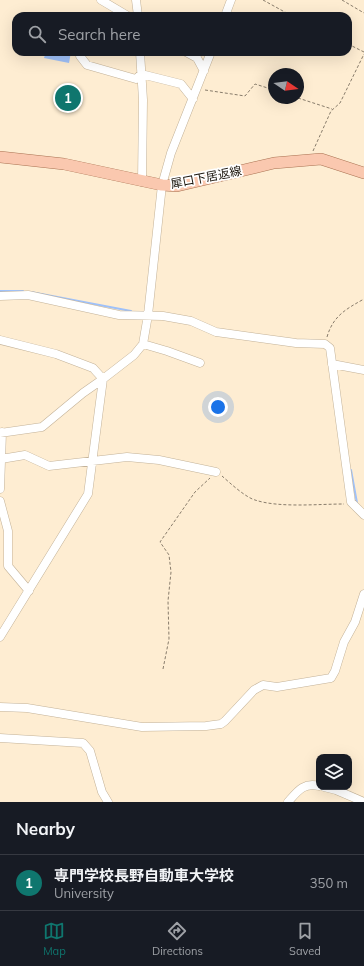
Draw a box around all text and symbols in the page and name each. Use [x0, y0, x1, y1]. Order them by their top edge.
search box [12, 12, 352, 56]
icon: search [26, 23, 48, 45]
text: Search here [58, 25, 140, 44]
north arrow [268, 68, 304, 104]
pin: 1 [55, 83, 81, 113]
street label: 犀口下居返線 [169, 163, 243, 191]
your location [208, 397, 228, 417]
map controls [316, 754, 352, 790]
button: layers [316, 754, 352, 790]
text: Nearby [16, 818, 75, 839]
text: 専門学校長野自動車大学校 [54, 866, 234, 885]
text: 1 [25, 875, 33, 891]
text: 350 m [310, 875, 348, 891]
text: University [54, 885, 114, 901]
tab: Map [43, 920, 66, 958]
tab: Directions [152, 920, 203, 958]
tab: Saved [289, 920, 321, 958]

